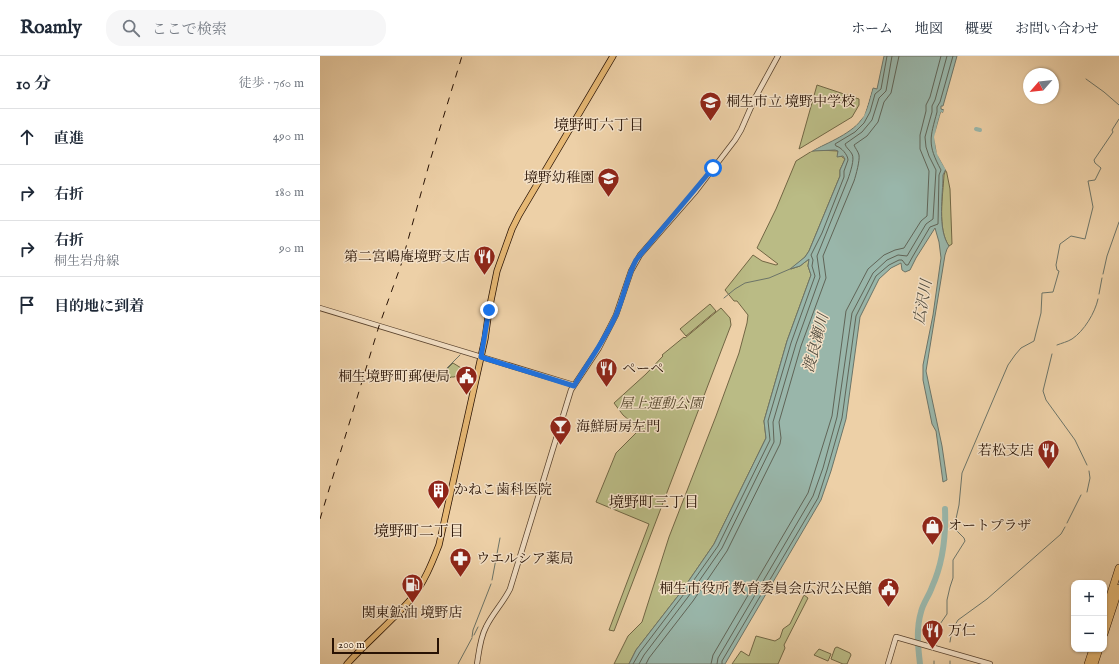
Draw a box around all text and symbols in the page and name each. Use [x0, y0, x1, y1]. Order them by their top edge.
search box [106, 10, 386, 46]
text: Roamly [20, 16, 82, 40]
icon: search [120, 17, 142, 39]
text: ここで検索 [152, 20, 227, 39]
text: ホーム [851, 20, 893, 38]
text: 地図 [915, 20, 943, 38]
text: 概要 [965, 20, 993, 38]
text: お問い合わせ [1015, 20, 1099, 38]
north arrow [1023, 68, 1059, 104]
text: 10 分 [16, 74, 51, 95]
text: 徒歩 · 760 m [239, 75, 304, 92]
school or university icon: 桐生市立 境野中学校 [697, 89, 723, 122]
place label: 桐生市立 境野中学校 [726, 93, 855, 111]
district label: 境野町六丁目 [554, 116, 644, 135]
icon: ahead [16, 126, 38, 148]
text: 490 m [273, 128, 304, 145]
text: 直進 [54, 129, 84, 148]
route start [704, 159, 722, 177]
school or university icon: 境野幼稚園 [596, 165, 622, 198]
place label: 境野幼稚園 [524, 169, 594, 187]
icon: right [16, 182, 38, 204]
text: 180 m [275, 184, 304, 201]
text: 右折 [54, 185, 84, 204]
text: 右折 [54, 231, 84, 250]
icon: right [16, 238, 38, 260]
text: 90 m [279, 240, 304, 257]
restaurant icon: 第二宮嶋庵境野支店 [472, 244, 498, 277]
place label: 第二宮嶋庵境野支店 [344, 248, 470, 266]
text: 桐生岩舟線 [54, 253, 119, 270]
water label: 広沢川 [910, 276, 937, 326]
icon: arrive [16, 294, 38, 316]
text: 目的地に到着 [54, 297, 144, 316]
route end [480, 301, 498, 319]
water label: 渡良瀬川 [799, 310, 833, 374]
restaurant icon: ペーペ [593, 356, 619, 389]
place label: ペーペ [622, 360, 664, 378]
public building icon: 桐生境野町郵便局 [453, 364, 479, 397]
place label: 桐生境野町郵便局 [338, 368, 450, 386]
park label: 屋上運動公園 [619, 395, 705, 413]
bar icon: 海鮮厨房左門 [547, 414, 573, 447]
place label: 海鮮厨房左門 [576, 418, 660, 436]
restaurant icon: 若松支店 [1036, 438, 1062, 471]
place label: 若松支店 [978, 442, 1034, 460]
building icon: かねこ歯科医院 [425, 477, 451, 510]
place label: かねこ歯科医院 [454, 481, 552, 499]
district label: 境野町三丁目 [609, 493, 699, 512]
shop icon: オートプラザ [919, 513, 945, 546]
place label: オートプラザ [948, 517, 1032, 535]
district label: 境野町二丁目 [374, 522, 464, 541]
pharmacy icon: ウエルシア薬局 [447, 546, 473, 579]
place label: ウエルシア薬局 [476, 550, 574, 568]
fuel station icon: 関東鉱油 境野店 [399, 572, 425, 605]
public building icon: 桐生市役所 教育委員会広沢公民館 [875, 576, 901, 609]
place label: 桐生市役所 教育委員会広沢公民館 [659, 580, 872, 598]
map controls [1071, 580, 1107, 652]
button: + [1071, 580, 1107, 616]
place label: 関東鉱油 境野店 [361, 604, 463, 622]
button: − [1071, 616, 1107, 652]
restaurant icon: 万仁 [919, 618, 945, 651]
place label: 万仁 [948, 622, 976, 640]
scale bar [332, 636, 439, 655]
text: 200 m [338, 638, 365, 652]

